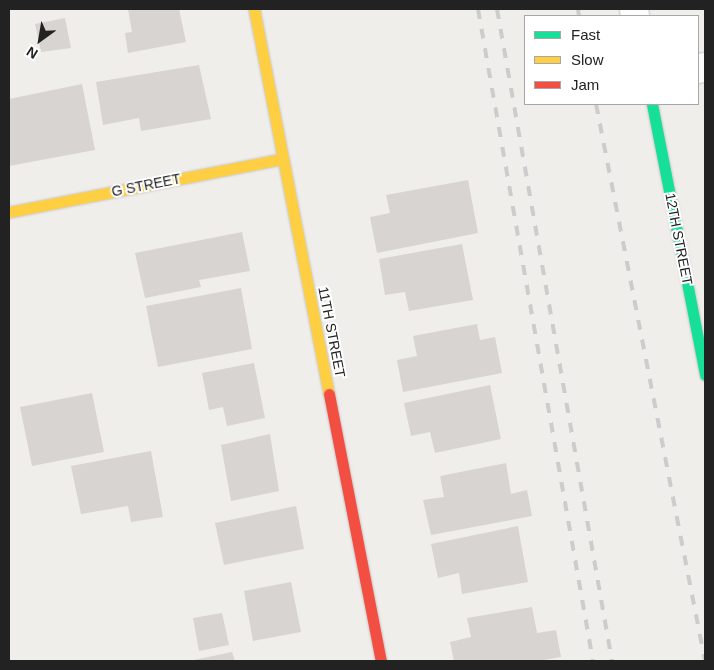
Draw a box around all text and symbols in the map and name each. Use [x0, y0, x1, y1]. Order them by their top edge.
north arrow [15, 15, 65, 65]
legend [524, 15, 699, 105]
text: Fast [571, 26, 600, 43]
text: N [24, 43, 41, 62]
text: Slow [571, 51, 604, 68]
text: Jam [571, 76, 599, 93]
street label: G STREET [110, 170, 182, 200]
street label: 12TH STREET [662, 192, 696, 286]
street label: 11TH STREET [315, 285, 349, 379]

